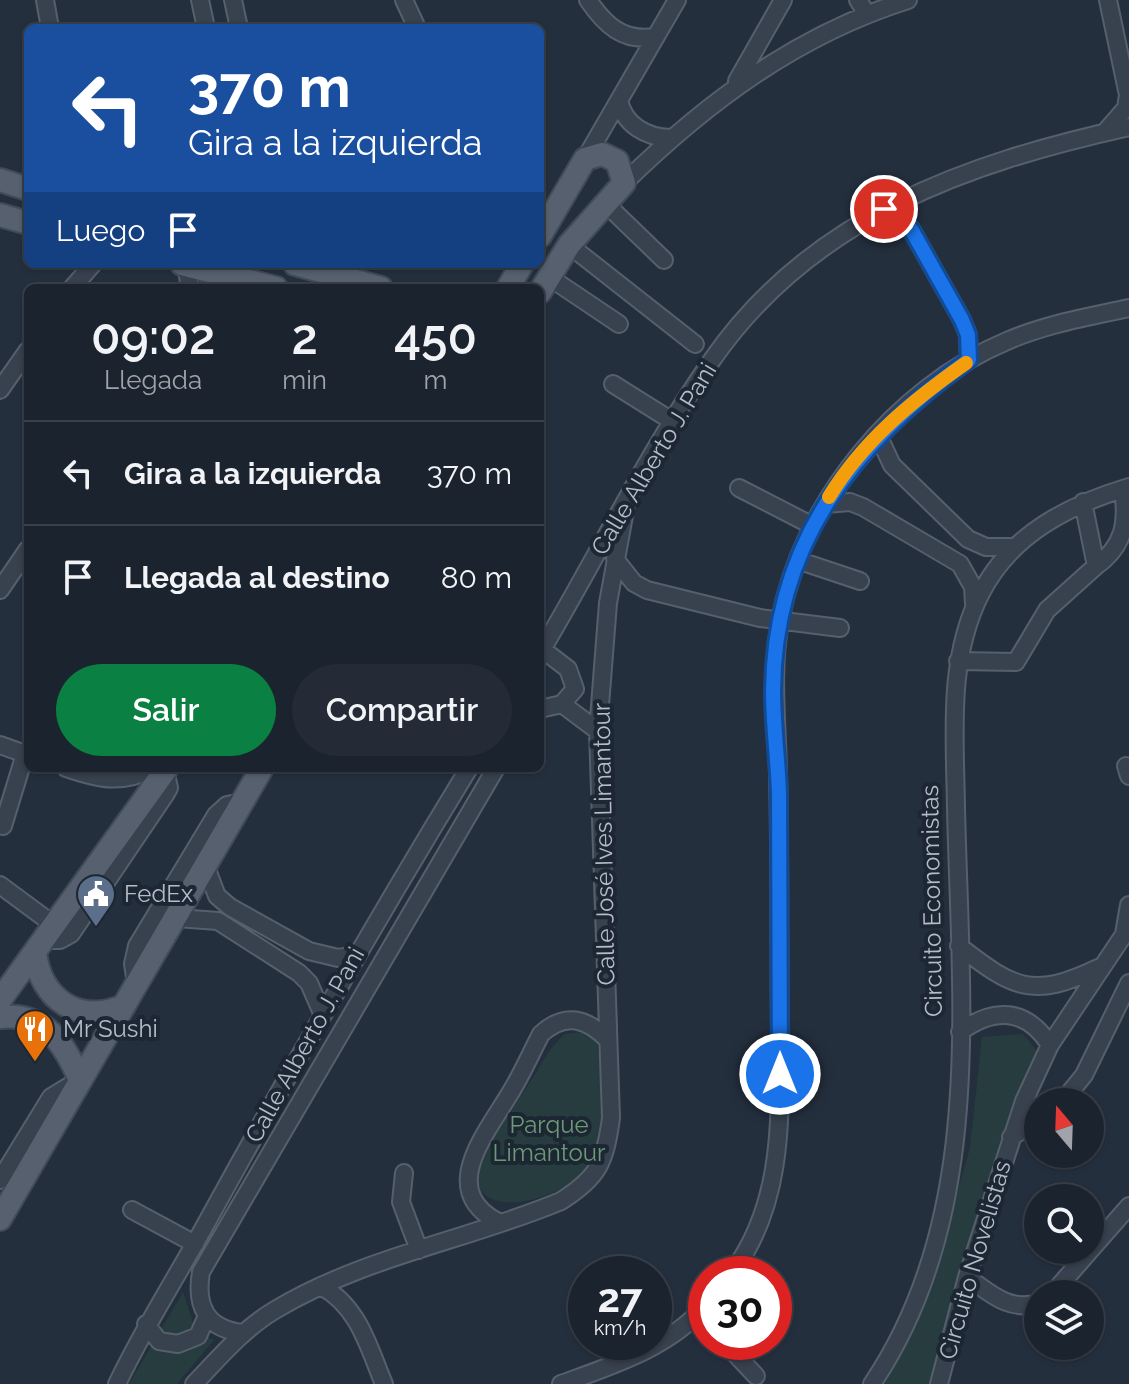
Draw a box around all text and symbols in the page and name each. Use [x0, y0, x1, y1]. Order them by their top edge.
text: 370 m [188, 54, 351, 120]
icon: left [56, 56, 160, 160]
text: Gira a la izquierda [188, 121, 482, 163]
pin [850, 175, 918, 243]
icon: arrive [862, 187, 906, 231]
icon: arrive [161, 208, 205, 252]
text: Luego [56, 213, 145, 248]
text: 09:02 [91, 309, 215, 365]
text: 2 [291, 309, 318, 365]
text: 450 [394, 309, 477, 365]
street label: Calle Alberto J. Pani [585, 357, 722, 560]
text: Llegada [104, 365, 202, 395]
text: min [282, 365, 327, 395]
text: m [424, 365, 447, 395]
icon: left [56, 451, 100, 495]
text: Gira a la izquierda [124, 456, 381, 491]
text: 370 m [427, 456, 512, 491]
icon: arrive [56, 555, 100, 599]
text: Llegada al destino [124, 560, 390, 595]
text: 80 m [441, 560, 512, 595]
button: Salir [56, 664, 276, 756]
button: Compartir [292, 664, 512, 756]
street label: Calle José Ives Limantour [587, 702, 620, 986]
street label: Circuito Economistas [915, 785, 948, 1017]
public building icon: FedEx [75, 873, 117, 928]
place label: FedEx [124, 879, 193, 908]
street label: Calle Alberto J. Pani [239, 942, 370, 1147]
restaurant icon: Mr Sushi [14, 1008, 56, 1063]
place label: Mr Sushi [63, 1014, 158, 1043]
position arrow [738, 1032, 822, 1116]
north arrow [1024, 1088, 1104, 1168]
map controls [1024, 1088, 1104, 1360]
park label: Parque Limantour [492, 1110, 606, 1167]
street label: Circuito Novelistas [932, 1157, 1017, 1363]
button: search [1024, 1184, 1104, 1264]
speed limit sign: 30 [688, 1256, 792, 1360]
text: 27 [597, 1274, 642, 1321]
button: layers [1024, 1280, 1104, 1360]
text: km/h [594, 1316, 646, 1340]

